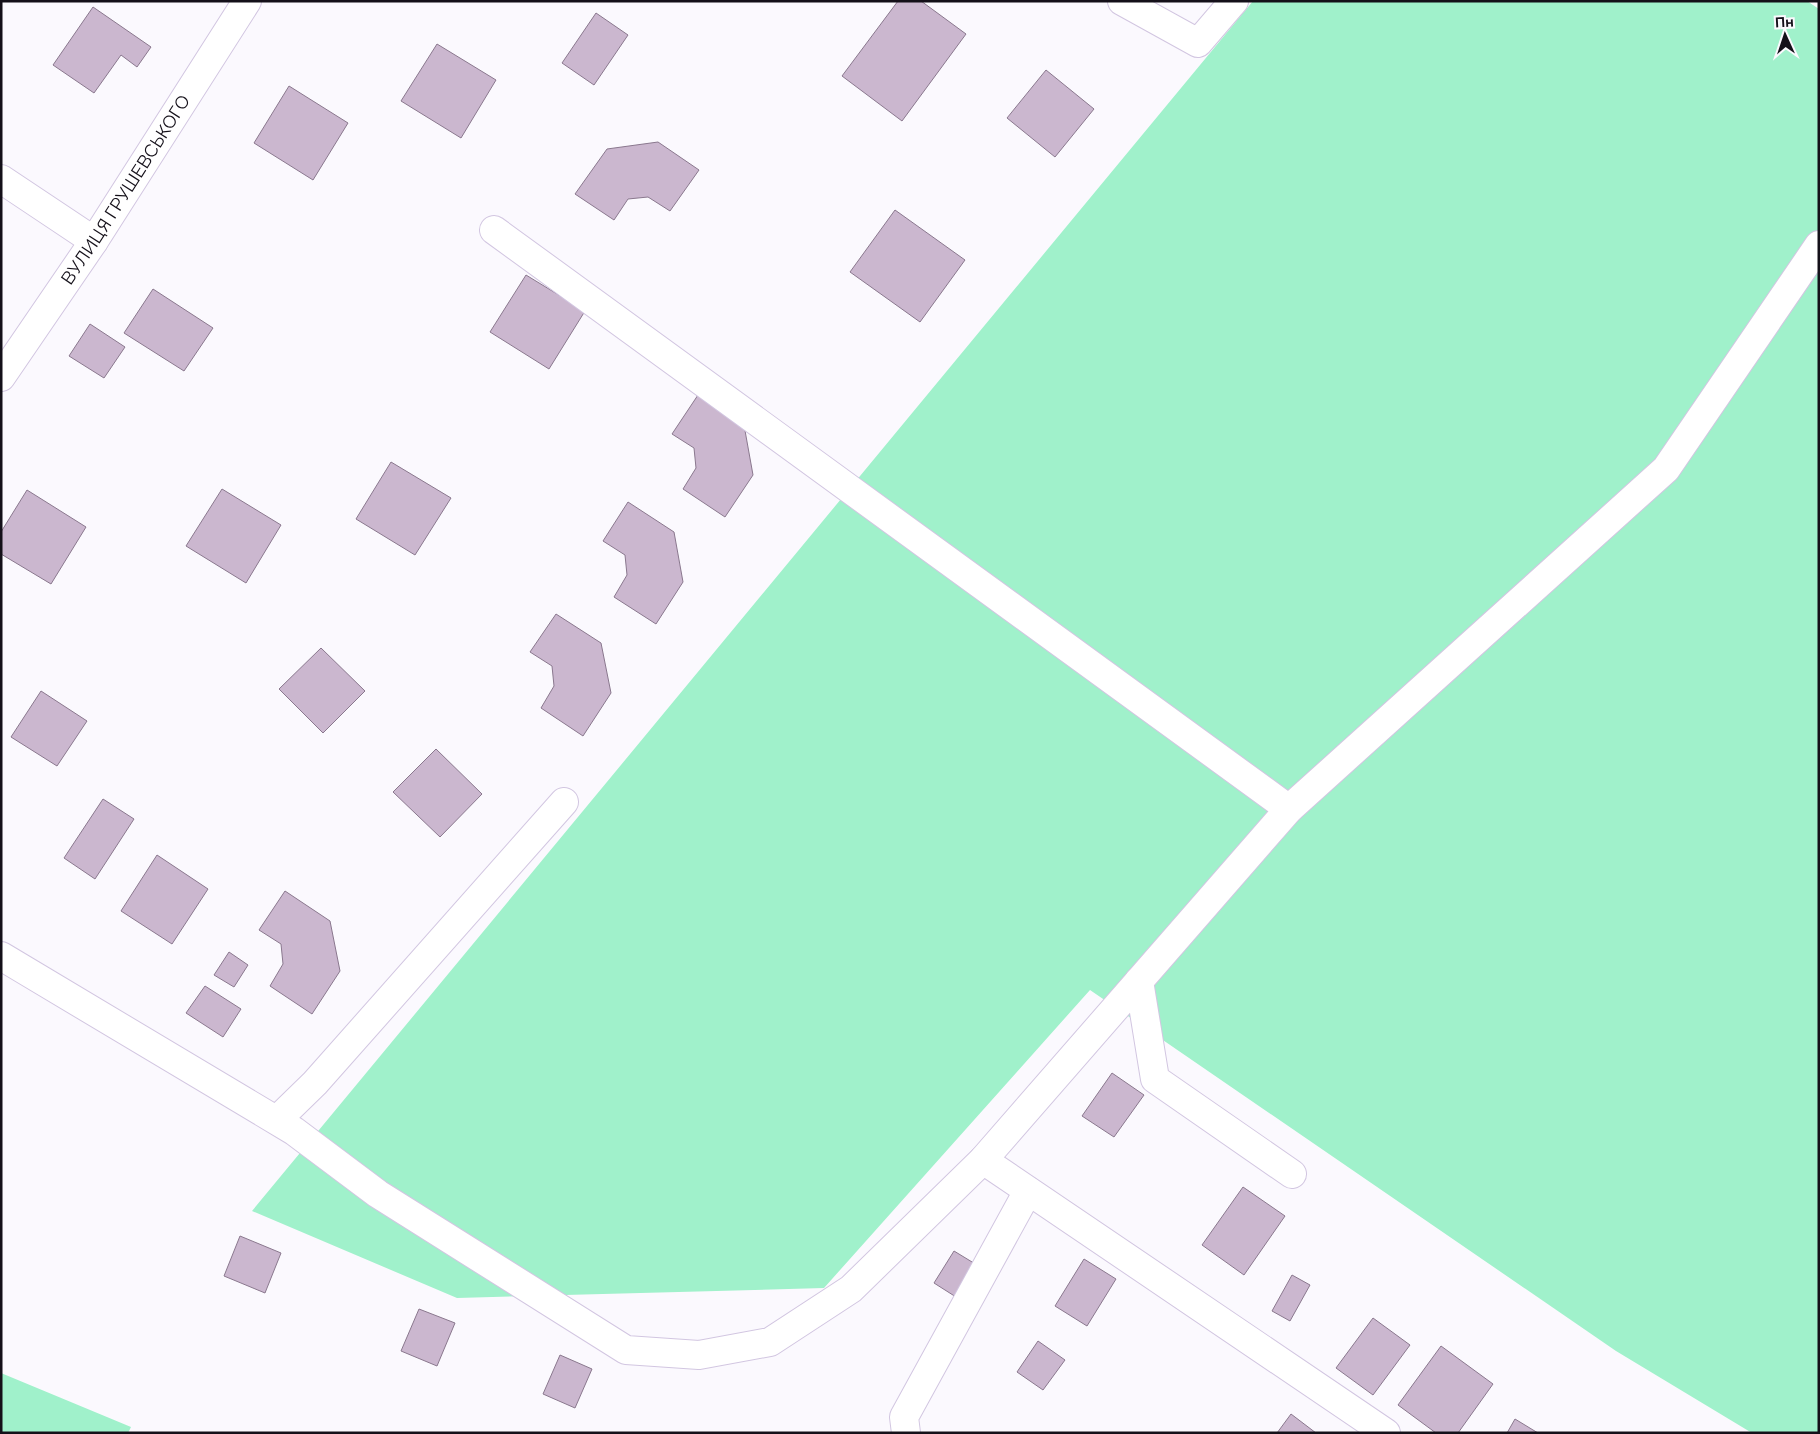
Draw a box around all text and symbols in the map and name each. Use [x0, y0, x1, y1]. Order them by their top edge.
north arrow [1760, 10, 1810, 60]
text: Пн [1775, 14, 1794, 30]
street label: ВУЛИЦЯ ГРУШЕВСЬКОГО [56, 91, 194, 288]

